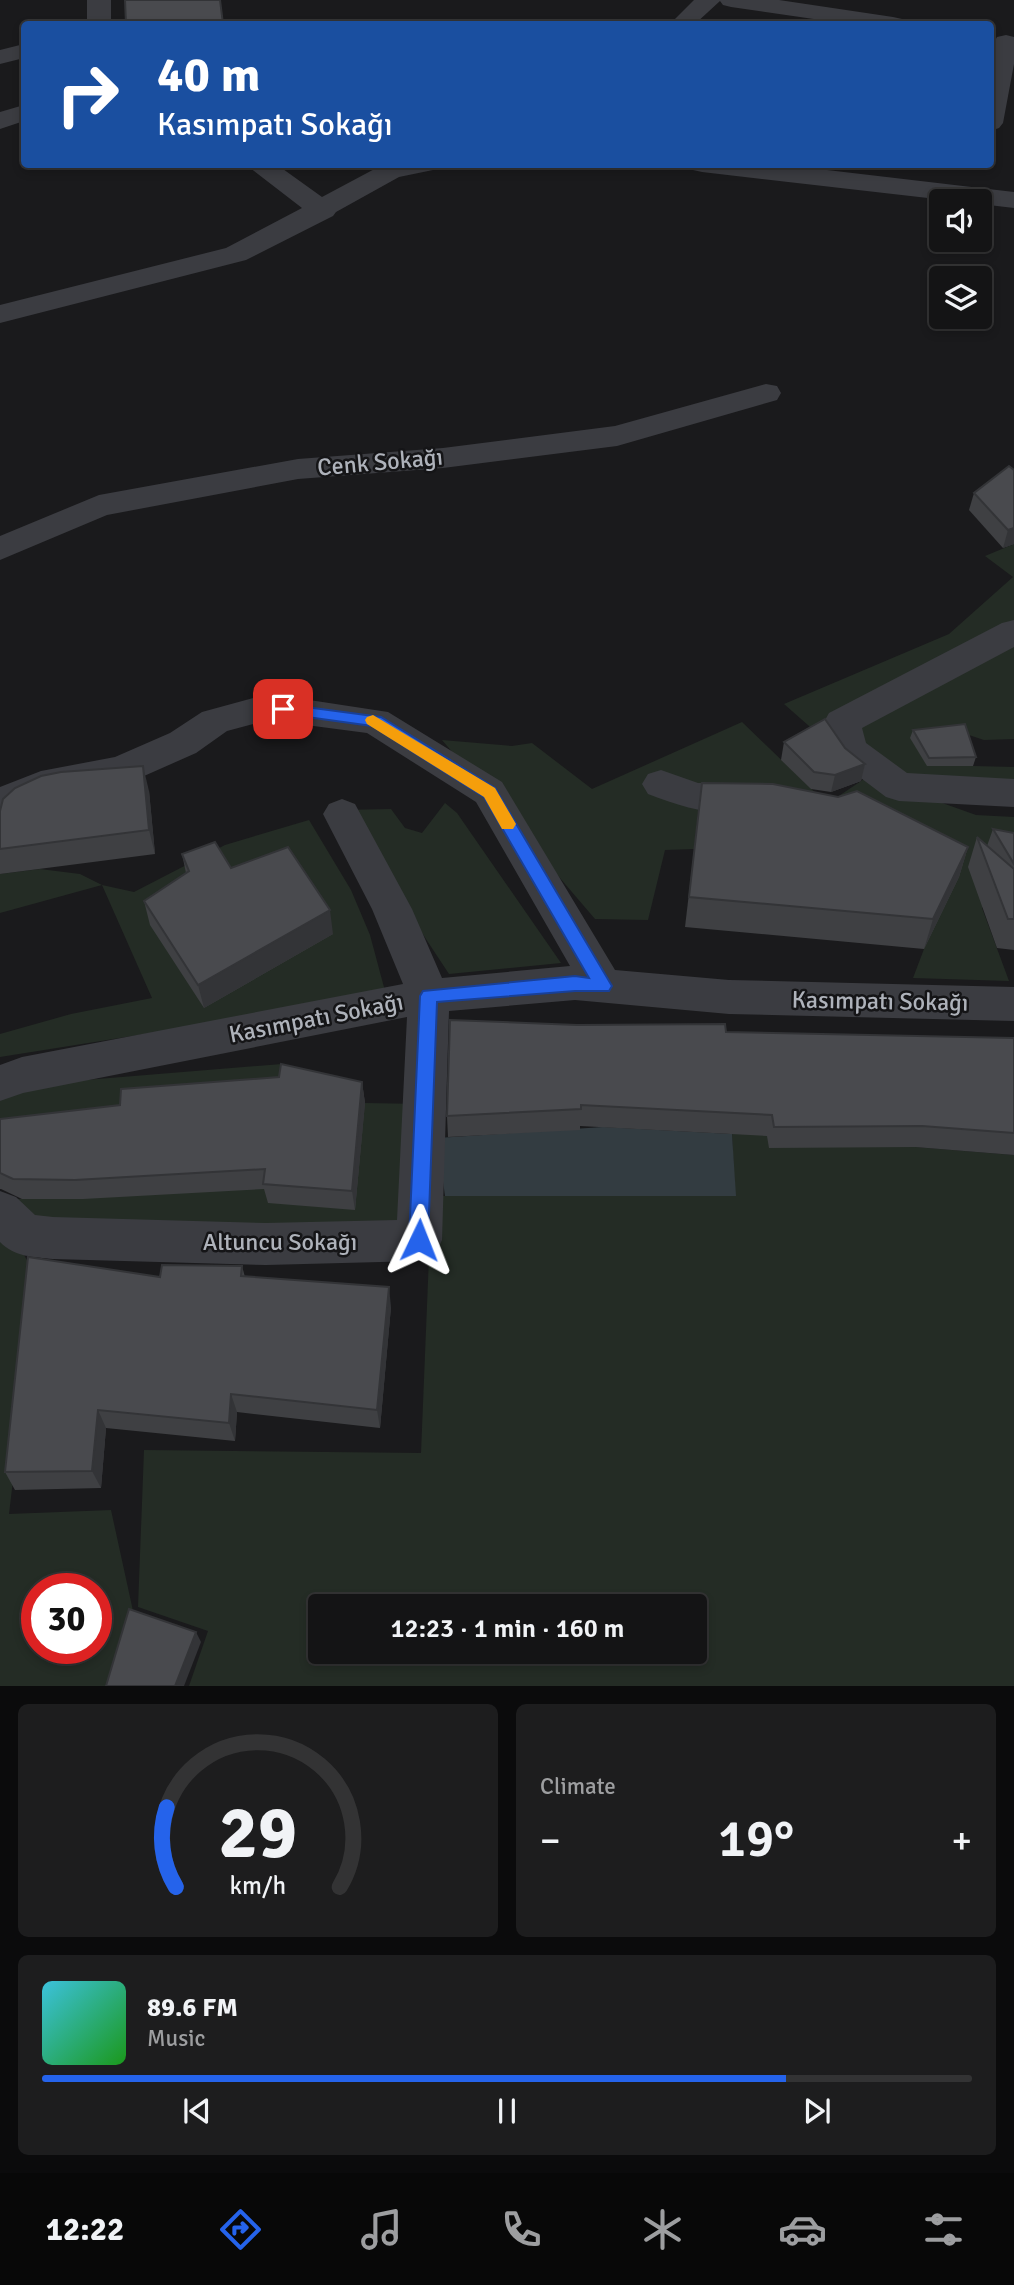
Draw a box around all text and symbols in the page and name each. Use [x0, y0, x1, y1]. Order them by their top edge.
text: 40 m [157, 45, 260, 105]
icon: right [42, 49, 133, 140]
text: Kasımpatı Sokağı [157, 105, 393, 144]
map controls [929, 189, 992, 329]
button: sound [929, 189, 992, 252]
button: layers [929, 266, 992, 329]
street label: Cenk Sokağı [316, 442, 444, 482]
pin [253, 679, 313, 739]
icon: arrive [264, 690, 302, 728]
street label: Kasımpatı Sokağı [791, 984, 969, 1018]
street label: Kasımpatı Sokağı [226, 986, 406, 1050]
position arrow [382, 1203, 456, 1277]
street label: Altuncu Sokağı [203, 1227, 357, 1257]
speed limit sign: 30 [21, 1573, 112, 1664]
text: 12:23 · 1 min · 160 m [391, 1613, 624, 1645]
text: Climate [540, 1772, 616, 1801]
text: 29 [219, 1789, 297, 1878]
text: 19° [718, 1807, 794, 1871]
text: − [540, 1817, 561, 1864]
text: + [951, 1817, 972, 1864]
text: km/h [230, 1869, 286, 1900]
text: 89.6 FM [147, 1992, 238, 2024]
text: Music [147, 2024, 205, 2053]
icon: previous [178, 2092, 216, 2130]
icon: pause [488, 2092, 526, 2130]
icon: next [798, 2092, 836, 2130]
icon: directions [216, 2205, 265, 2254]
icon: music [357, 2205, 406, 2254]
icon: phone [497, 2205, 546, 2254]
icon: climate [638, 2205, 687, 2254]
icon: car [778, 2205, 827, 2254]
icon: filters [919, 2205, 968, 2254]
text: 12:22 [46, 2210, 124, 2249]

